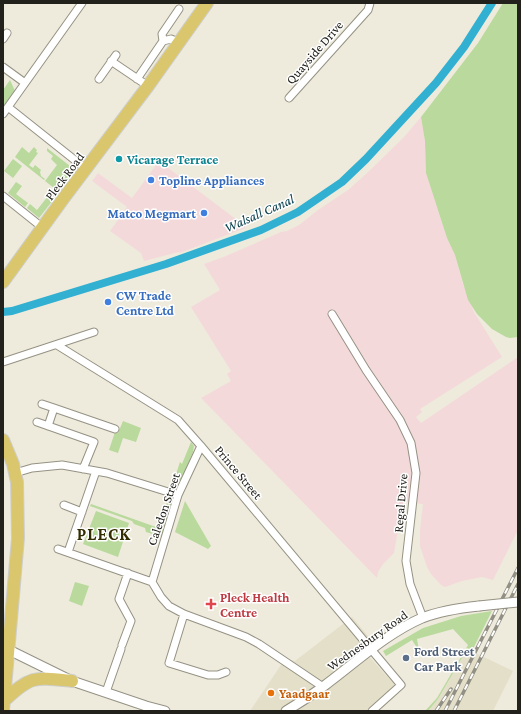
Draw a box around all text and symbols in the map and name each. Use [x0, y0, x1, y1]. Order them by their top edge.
street label: Quayside Drive [283, 17, 346, 87]
street label: Pleck Road [42, 149, 87, 203]
place label: Vicarage Terrace [126, 152, 218, 167]
marker: Vicarage Terrace [114, 154, 124, 164]
place label: Topline Appliances [159, 173, 264, 188]
marker: Topline Appliances [146, 175, 156, 185]
water label: Walsall Canal [222, 190, 297, 235]
place label: Matco Megmart [108, 206, 196, 221]
marker: Matco Megmart [199, 208, 209, 218]
place label: CW Trade Centre Ltd [116, 288, 174, 318]
marker: CW Trade Centre Ltd [103, 297, 113, 307]
street label: Prince Street [212, 442, 266, 503]
street label: Caledon Street [144, 470, 183, 547]
street label: Regal Drive [390, 473, 411, 533]
district label: PLECK [77, 525, 131, 544]
place label: Pleck Health Centre [220, 590, 290, 620]
marker: Pleck Health Centre [205, 598, 217, 610]
street label: Wednesbury Road [324, 607, 410, 674]
place label: Ford Street Car Park [414, 644, 475, 674]
marker: Ford Street Car Park [401, 653, 411, 663]
place label: Yaadgaar [279, 686, 331, 701]
marker: Yaadgaar [266, 688, 276, 698]

